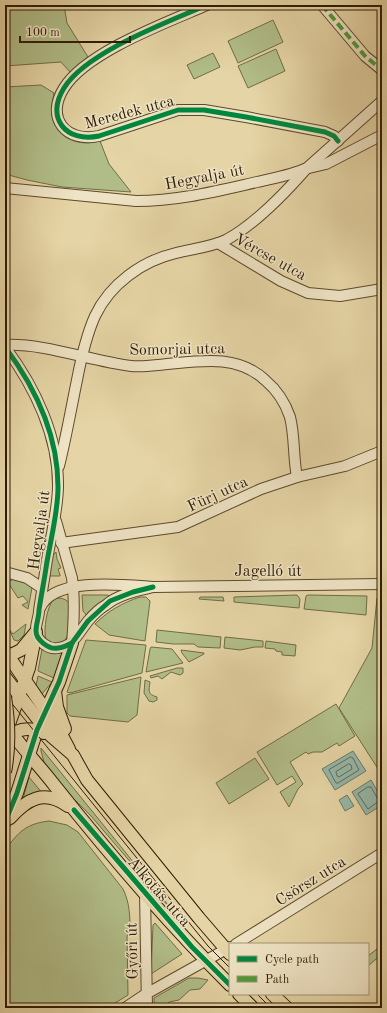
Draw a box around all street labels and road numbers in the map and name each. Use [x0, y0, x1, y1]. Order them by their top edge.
street label: Meredek utca [83, 93, 176, 133]
street label: Hegyalja út [163, 162, 246, 193]
street label: Vércse utca [231, 231, 309, 284]
street label: Somorjai utca [129, 341, 225, 359]
street label: Fürj utca [185, 474, 251, 516]
street label: Hegyalja út [26, 489, 54, 571]
street label: Jagelló út [234, 564, 302, 580]
street label: Alkotás utca [124, 854, 193, 930]
street label: Csörsz utca [273, 854, 349, 910]
street label: Győri út [124, 922, 141, 980]

